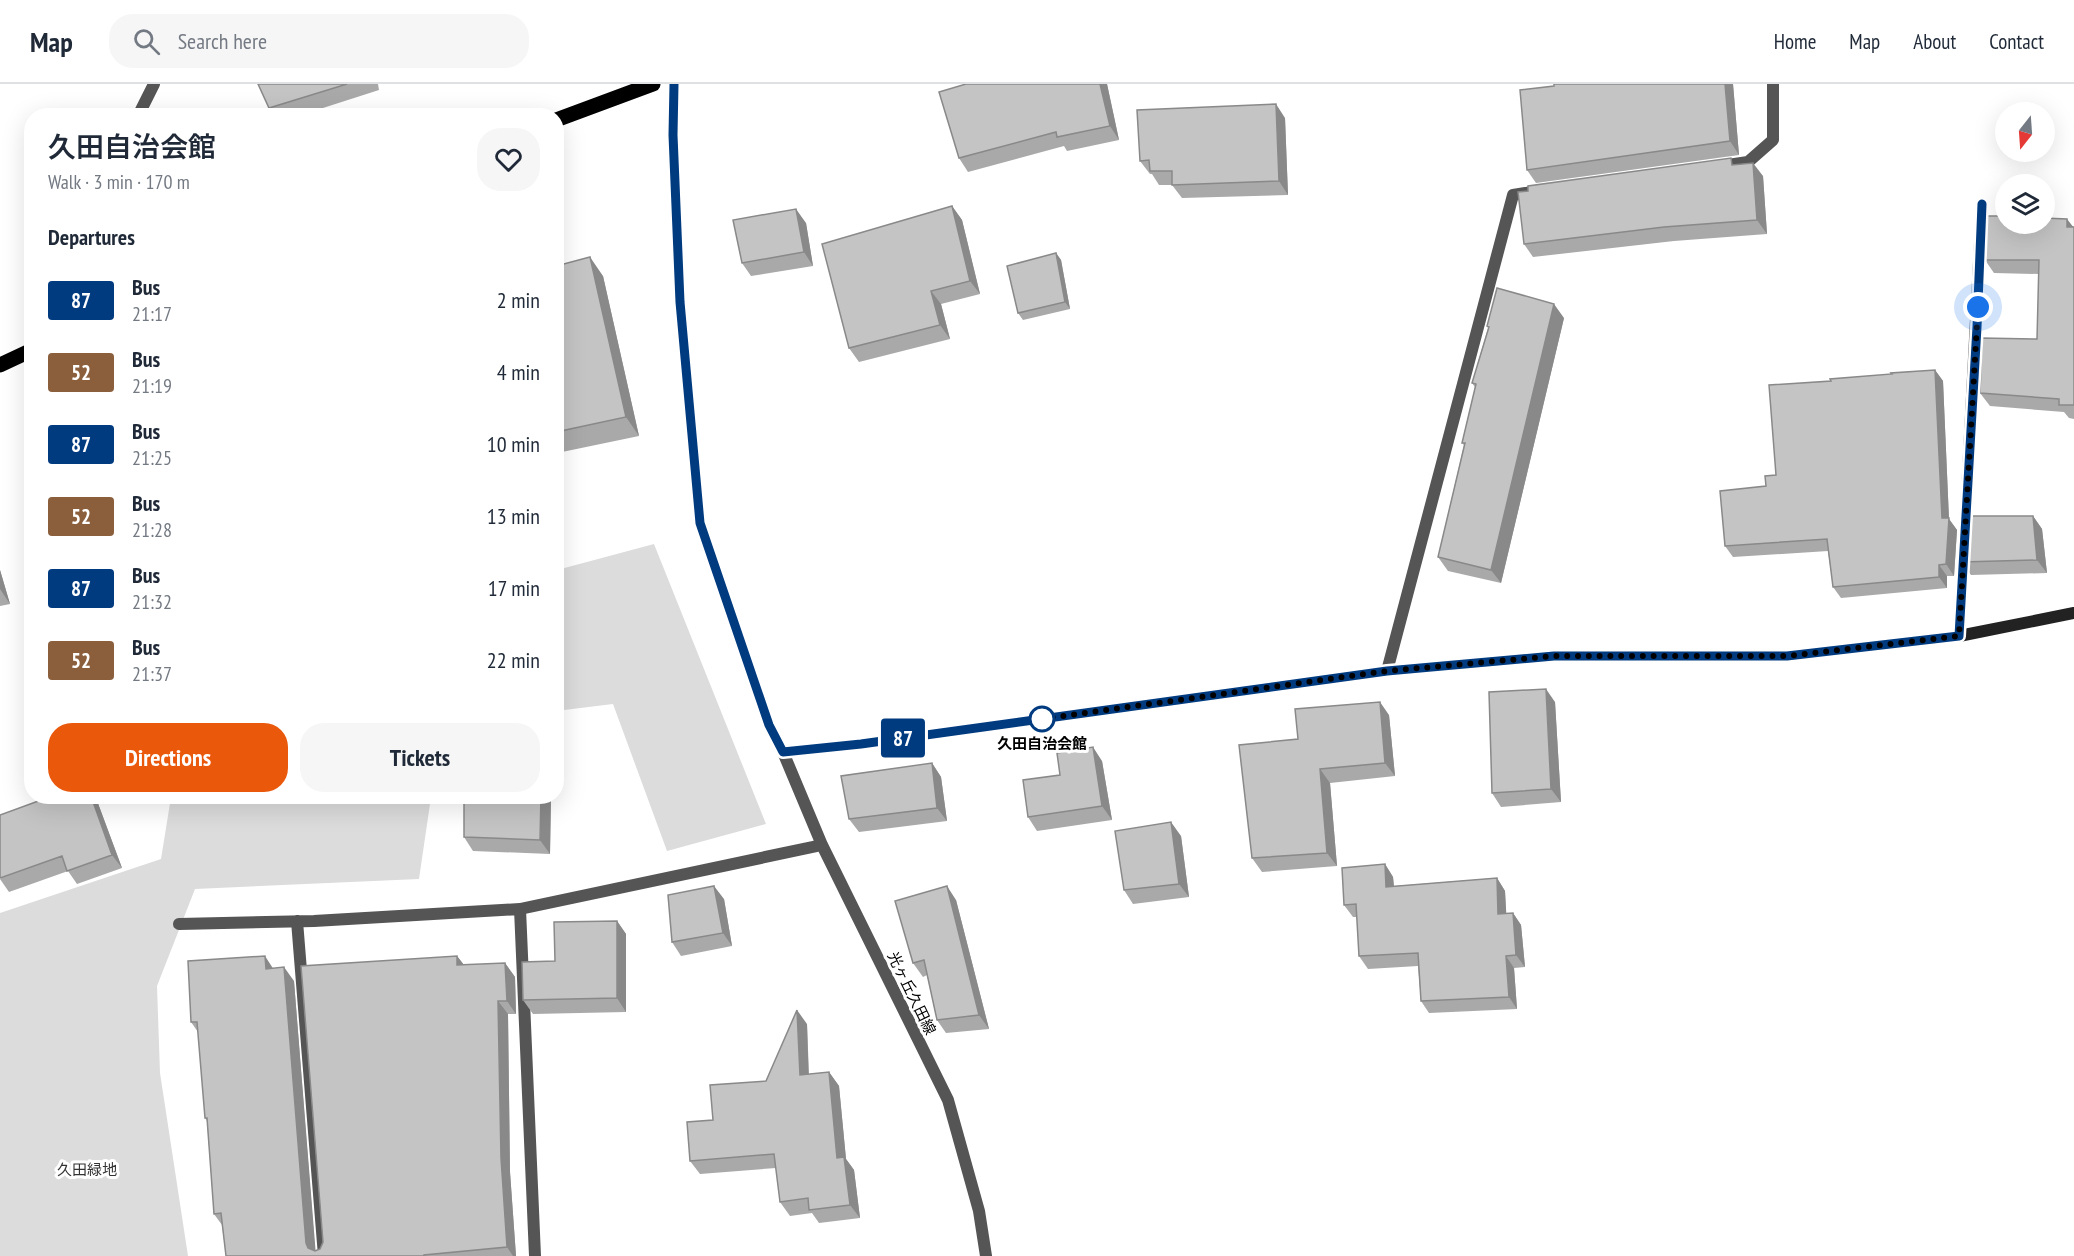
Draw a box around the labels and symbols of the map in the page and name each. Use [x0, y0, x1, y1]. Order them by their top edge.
north arrow [1995, 102, 2055, 162]
your location [1963, 292, 1993, 322]
marker: 久田自治会館 [1029, 706, 1055, 732]
line badge: 87 [876, 718, 930, 758]
place label: 久田自治会館 [997, 734, 1087, 753]
street label: 光ヶ丘久田線 [884, 948, 940, 1038]
park label: 久田緑地 [57, 1160, 117, 1179]

